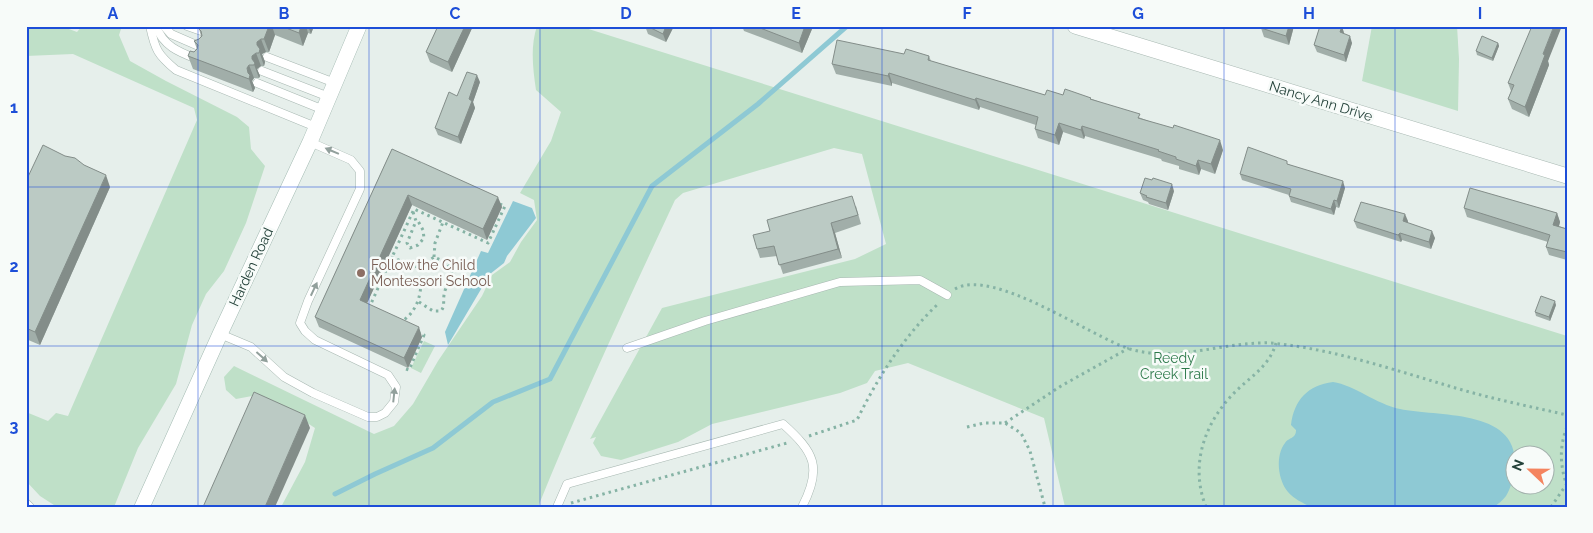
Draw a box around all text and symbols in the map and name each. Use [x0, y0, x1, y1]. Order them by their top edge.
text: A [108, 4, 119, 23]
text: B [279, 4, 290, 23]
text: C [450, 4, 461, 23]
text: D [620, 4, 632, 23]
text: E [791, 4, 801, 23]
text: F [962, 4, 972, 23]
text: G [1132, 4, 1144, 23]
text: H [1303, 4, 1315, 23]
text: I [1478, 4, 1482, 23]
street label: Nancy Ann Drive [1267, 78, 1375, 124]
text: 1 [10, 98, 18, 117]
one-way arrow [325, 147, 339, 155]
street label: Harden Road [226, 225, 276, 309]
text: 2 [9, 257, 19, 276]
place label: Follow the Child Montessori School [371, 257, 491, 289]
marker: Follow the Child Montessori School [355, 267, 367, 279]
one-way arrow [310, 282, 318, 296]
park label: Reedy Creek Trail [1140, 350, 1208, 382]
one-way arrow [256, 351, 268, 363]
one-way arrow [390, 386, 398, 402]
text: 3 [10, 417, 19, 436]
north arrow [1506, 446, 1556, 496]
text: N [1509, 457, 1527, 473]

